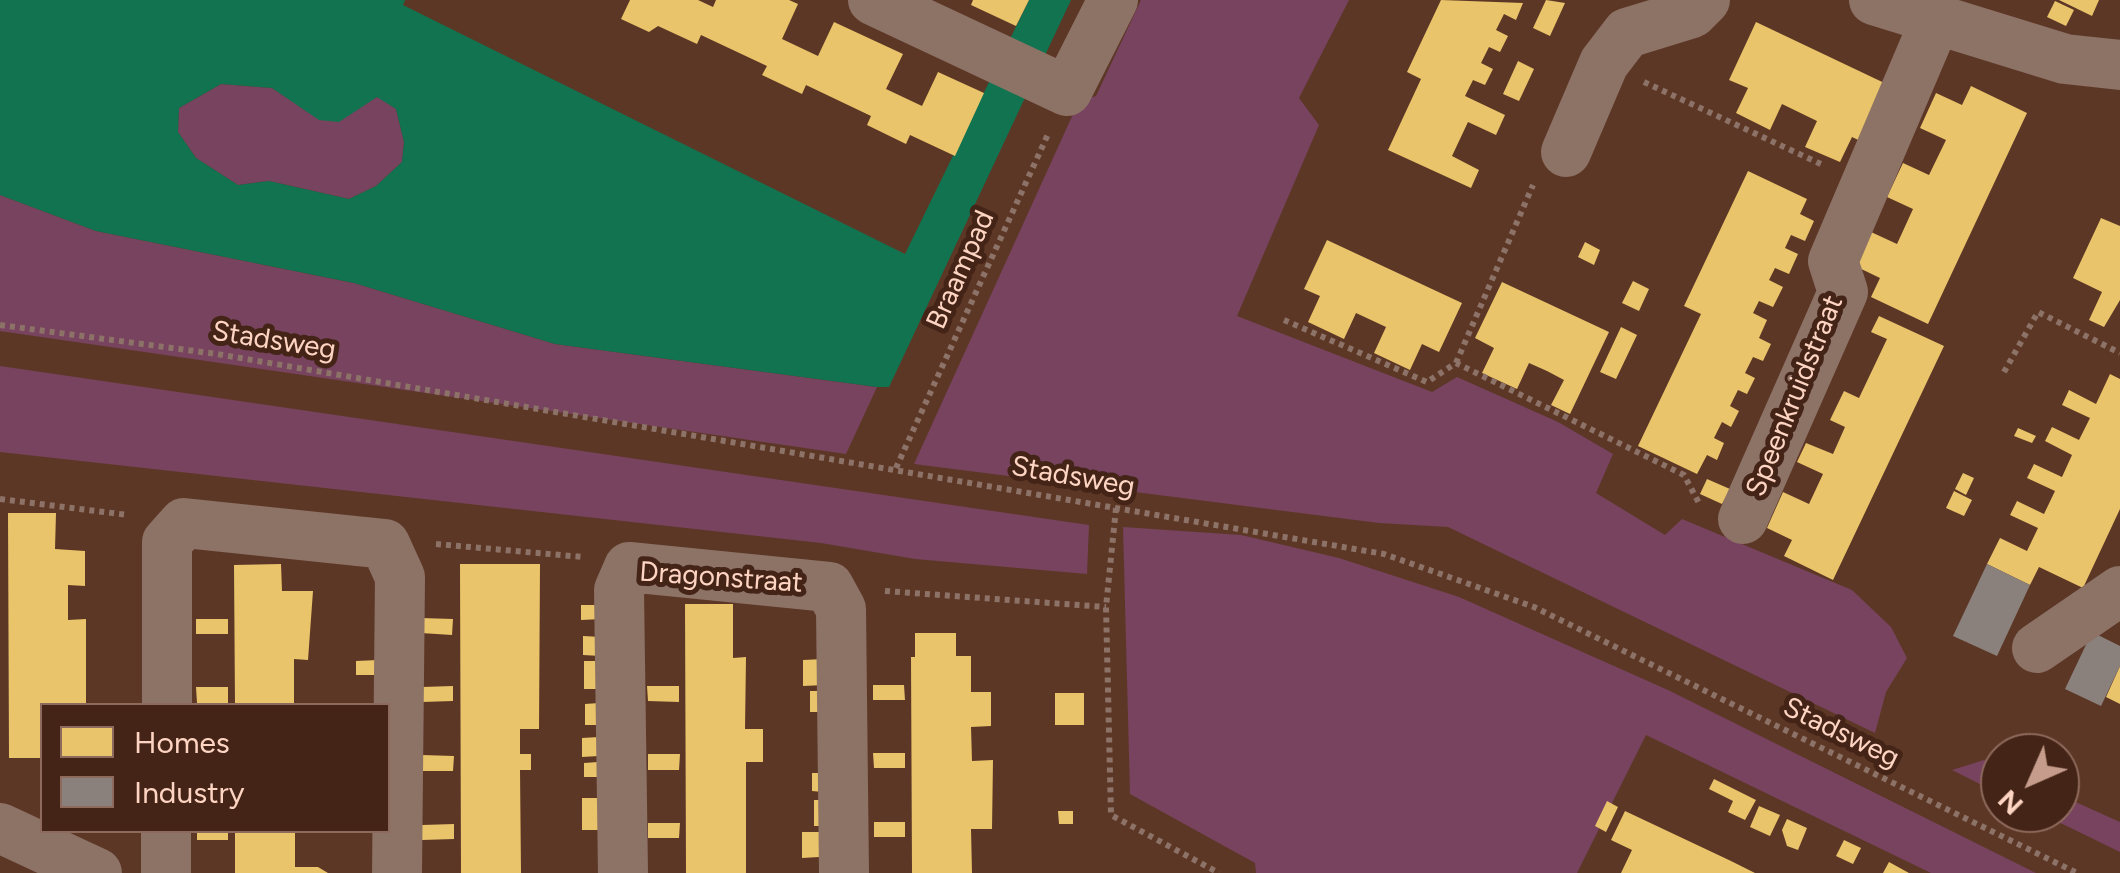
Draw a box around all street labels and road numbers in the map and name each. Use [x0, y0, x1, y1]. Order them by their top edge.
street label: Braampad [920, 206, 1002, 334]
street label: Speenkruidstraat [1739, 291, 1851, 501]
street label: Stadsweg [210, 315, 338, 367]
street label: Stadsweg [1009, 450, 1137, 504]
street label: Dragonstraat [638, 556, 804, 600]
street label: Stadsweg [1778, 691, 1904, 775]

